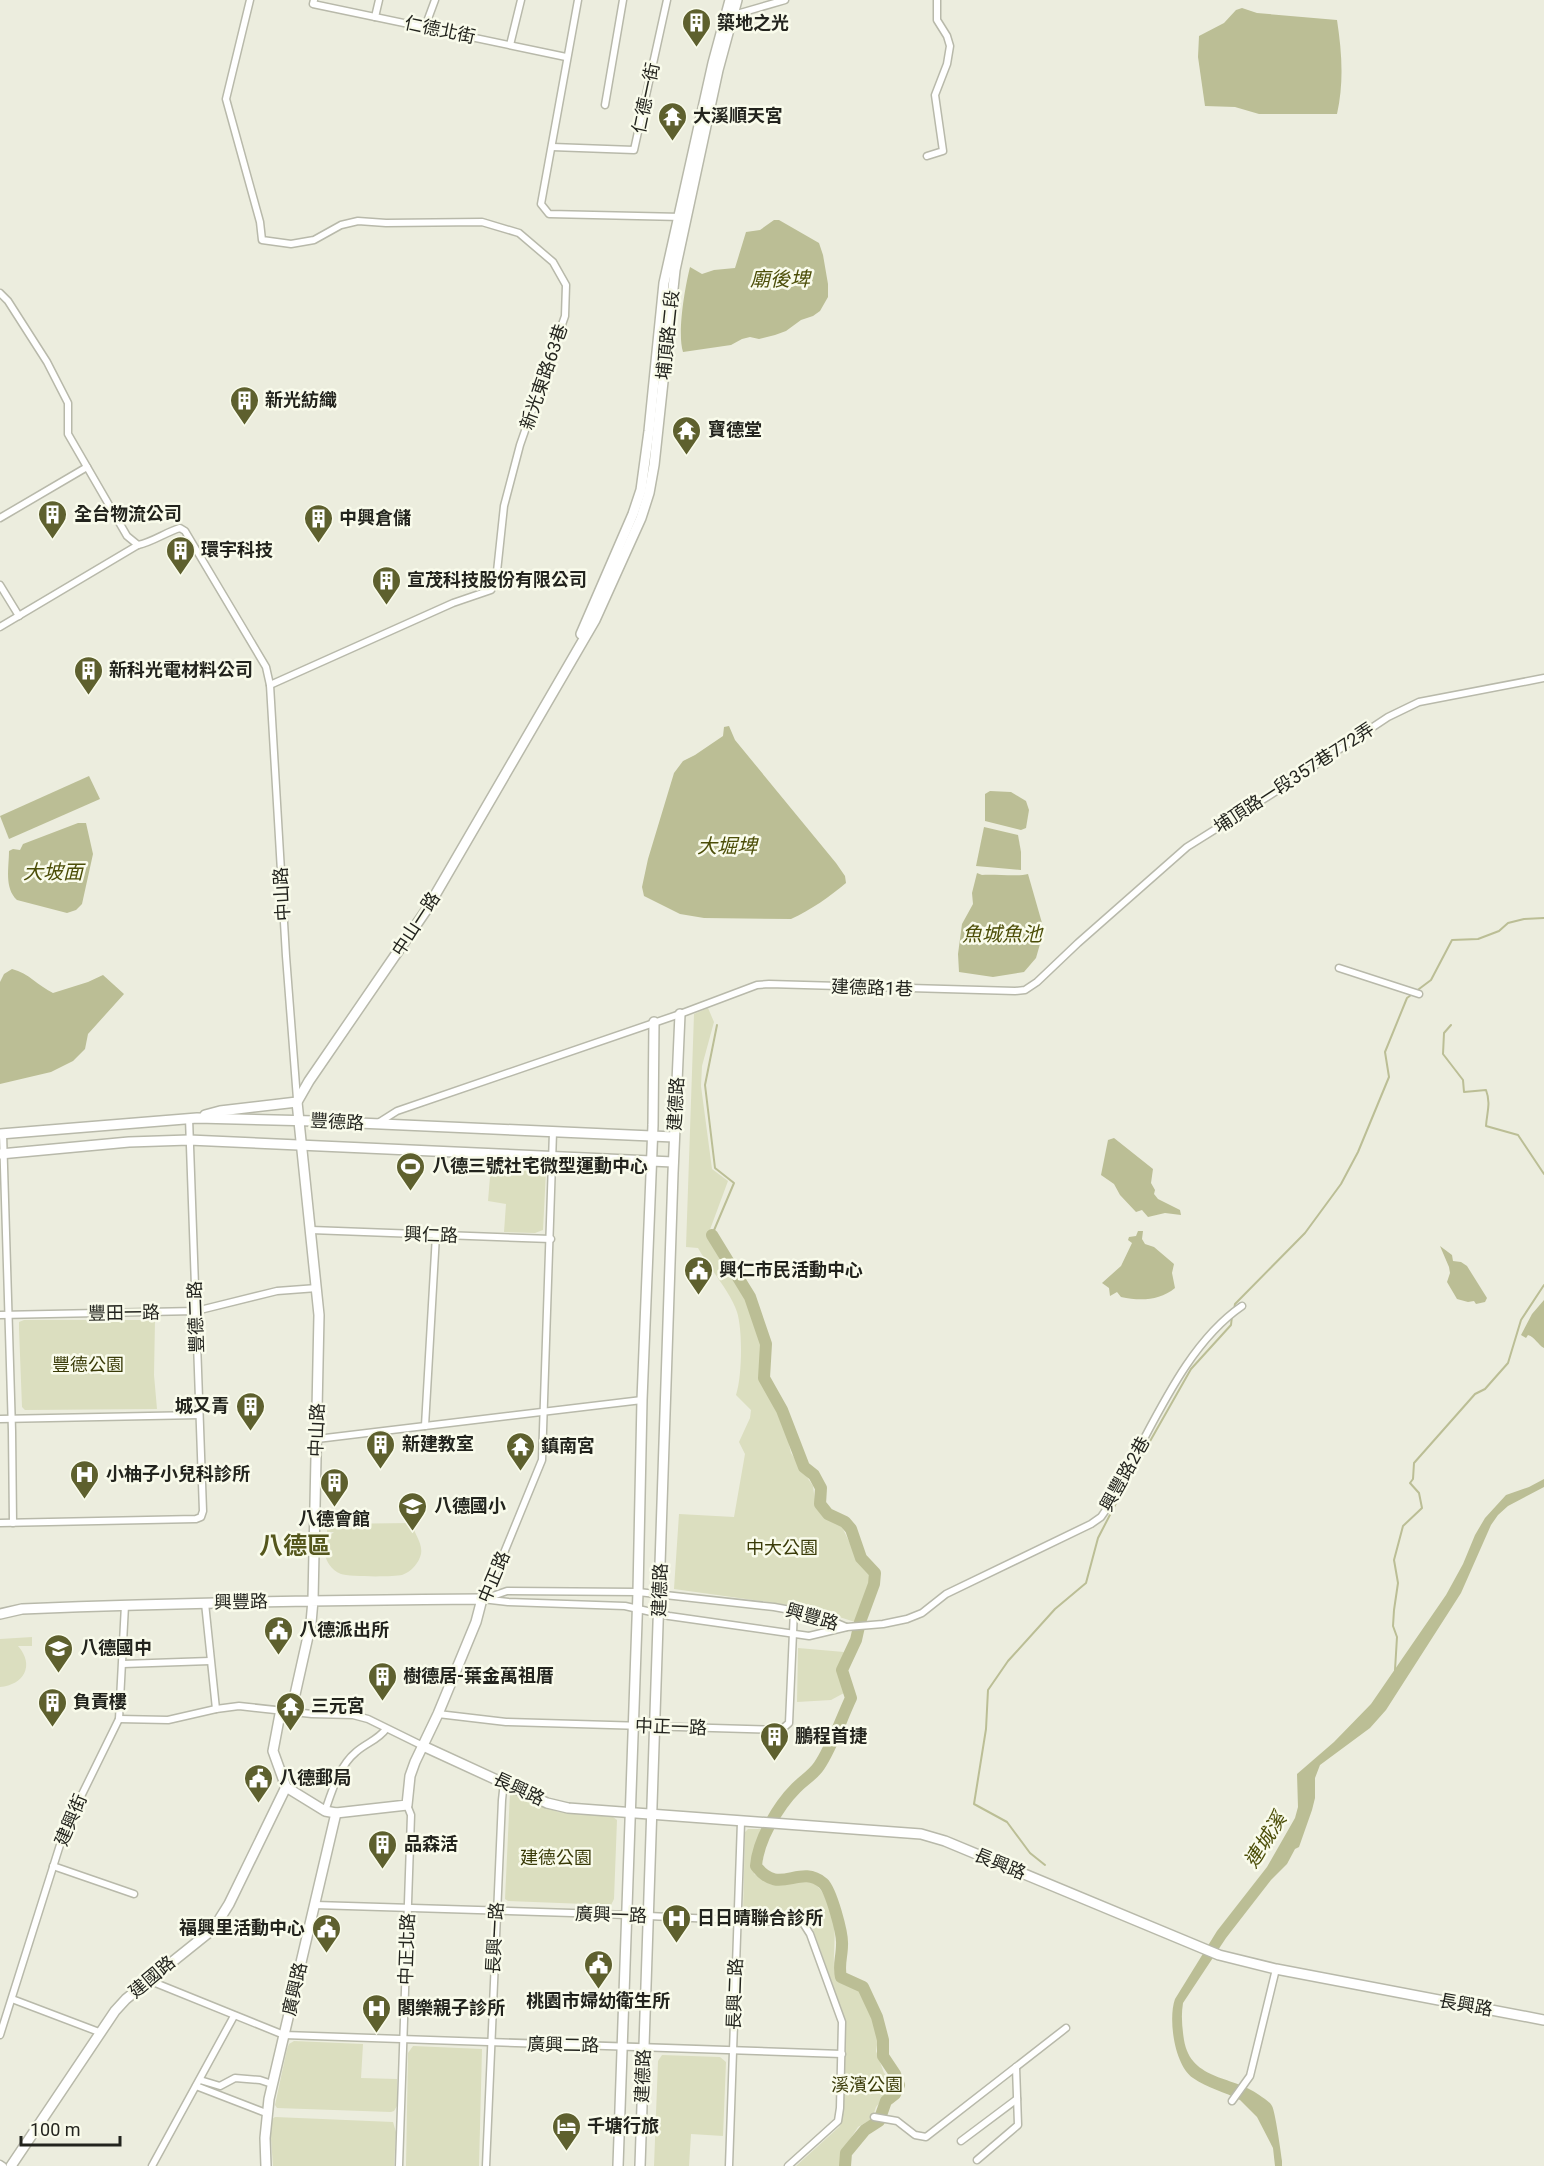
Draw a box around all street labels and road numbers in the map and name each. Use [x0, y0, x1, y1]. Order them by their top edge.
street label: 仁德北街 [403, 12, 478, 47]
street label: 仁德一街 [628, 60, 663, 135]
street label: 埔頂路二段 [652, 289, 683, 381]
street label: 新光東路63巷 [516, 321, 571, 432]
street label: 埔頂路一段357巷772弄 [1210, 718, 1378, 837]
street label: 中山路 [270, 867, 293, 922]
street label: 中山一路 [387, 888, 444, 960]
street label: 建德路1巷 [831, 976, 913, 999]
street label: 建德路 [664, 1076, 687, 1131]
street label: 豐德路 [310, 1110, 365, 1133]
street label: 興仁路 [404, 1223, 458, 1246]
street label: 豐德二路 [184, 1281, 207, 1353]
street label: 豐田一路 [88, 1301, 160, 1324]
street label: 中山路 [305, 1403, 328, 1457]
street label: 興豐路2巷 [1095, 1433, 1154, 1515]
street label: 中正路 [473, 1548, 514, 1606]
street label: 建德路 [648, 1563, 671, 1617]
street label: 興豐路 [214, 1591, 268, 1612]
street label: 興豐路 [783, 1599, 841, 1634]
street label: 中正一路 [635, 1715, 707, 1738]
street label: 長興路 [490, 1768, 548, 1809]
street label: 建興街 [50, 1791, 91, 1849]
street label: 長興路 [971, 1844, 1029, 1883]
street label: 長興一路 [482, 1901, 507, 1974]
street label: 廣興一路 [575, 1903, 647, 1926]
street label: 中正北路 [395, 1913, 418, 1985]
street label: 建國路 [124, 1951, 179, 2002]
street label: 長興二路 [723, 1958, 746, 2030]
street label: 廣興路 [278, 1960, 311, 2018]
street label: 長興路 [1438, 1989, 1494, 2020]
street label: 廣興二路 [527, 2033, 599, 2056]
street label: 建德路 [631, 2049, 654, 2103]

